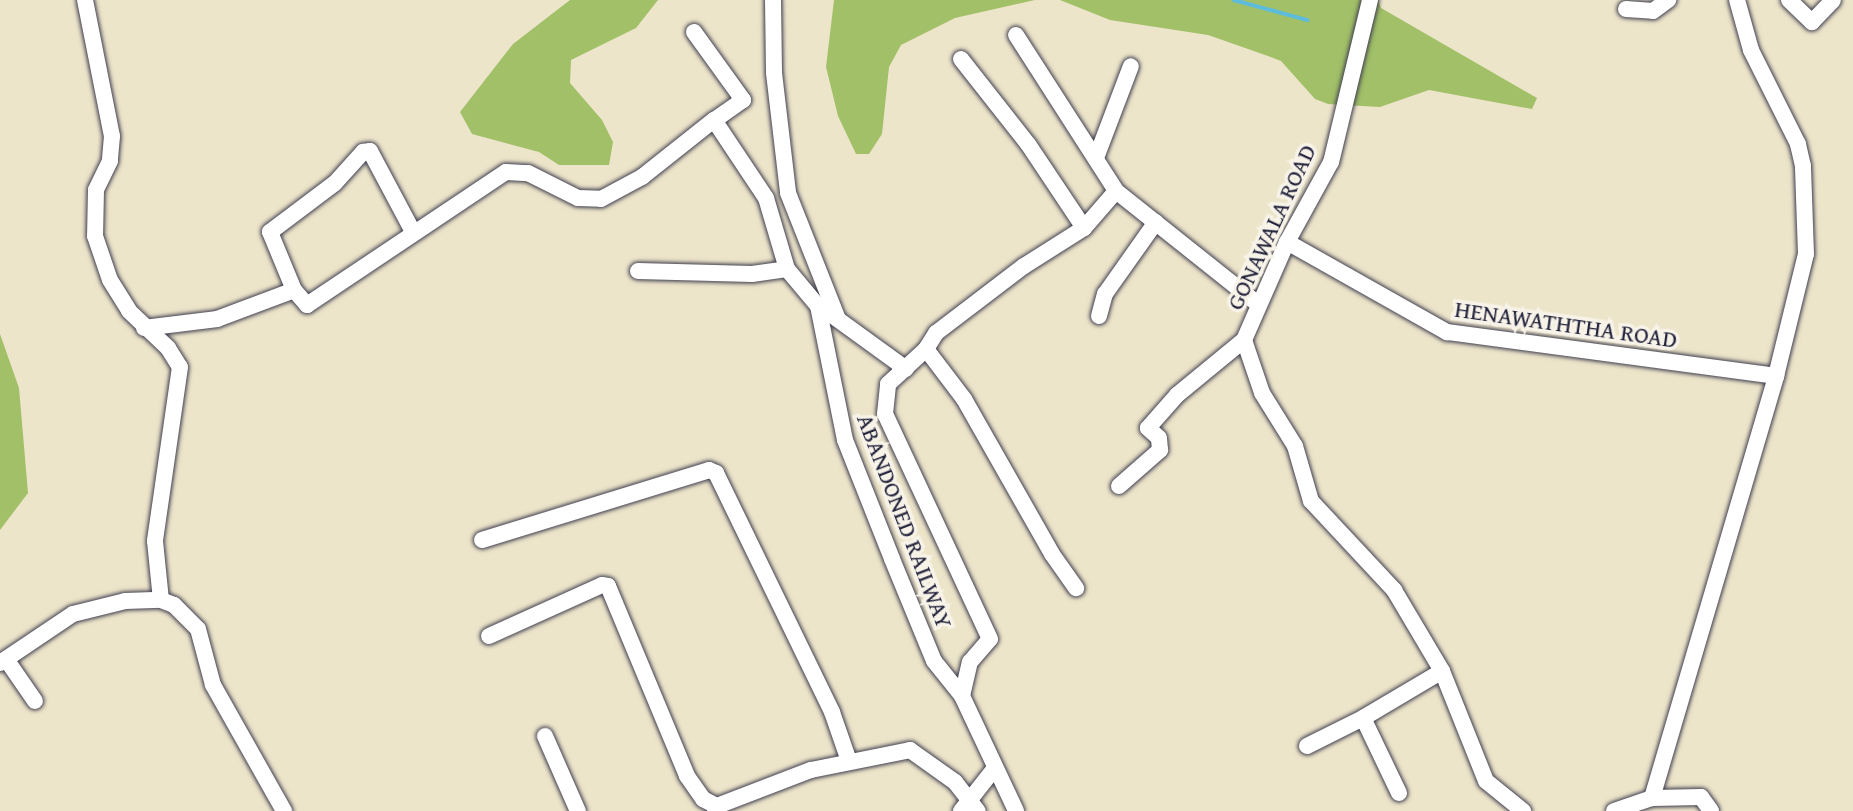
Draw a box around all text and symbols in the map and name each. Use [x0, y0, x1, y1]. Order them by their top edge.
street label: GONAWALA ROAD [1220, 140, 1322, 314]
street label: HENAWATHTHA ROAD [1453, 294, 1679, 354]
street label: ABANDONED RAILWAY [851, 410, 959, 632]

